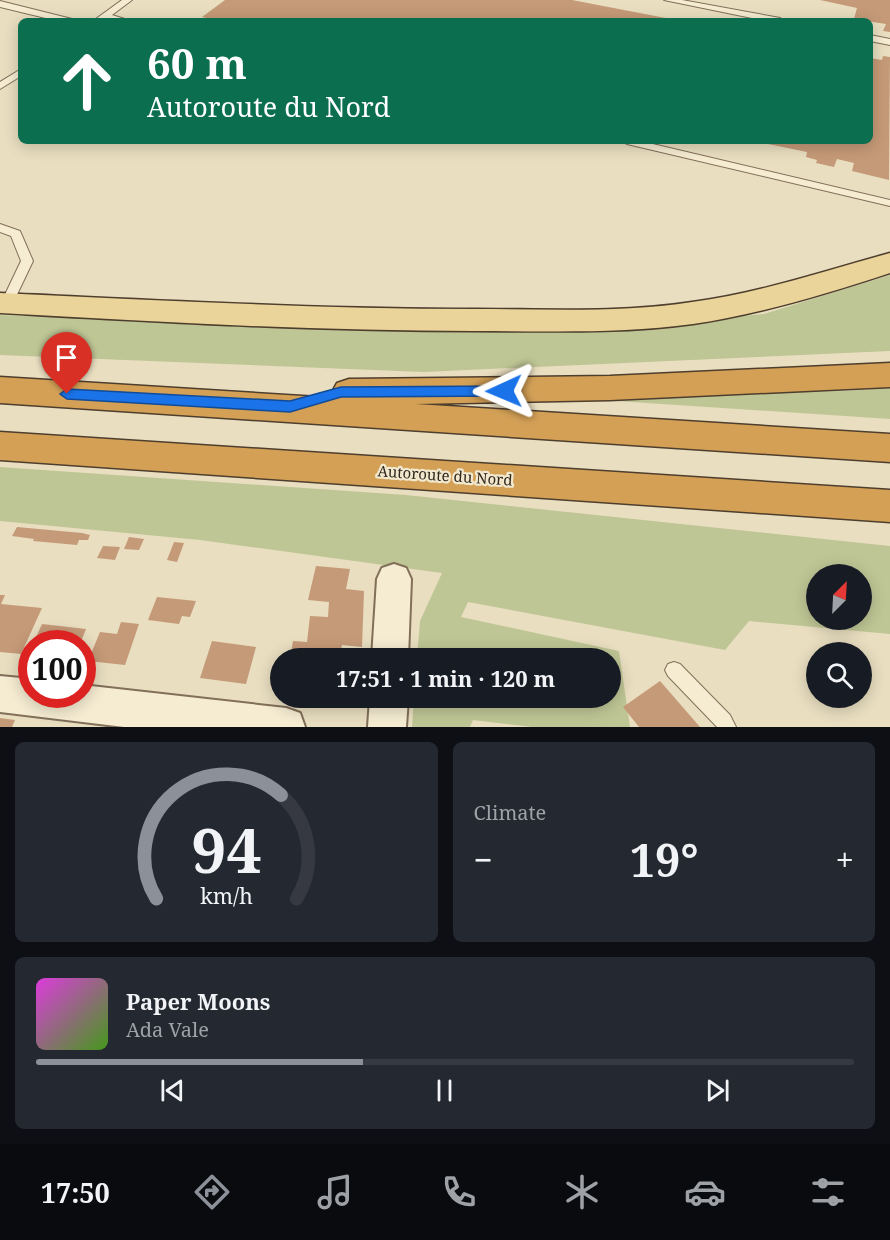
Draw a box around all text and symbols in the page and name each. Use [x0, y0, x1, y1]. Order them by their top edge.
text: 60 m [147, 34, 247, 91]
icon: ahead [48, 42, 126, 120]
text: Autoroute du Nord [147, 88, 390, 125]
pin [41, 332, 92, 394]
icon: arrive [50, 341, 83, 374]
position arrow [472, 359, 536, 423]
street label: Autoroute du Nord [377, 460, 513, 490]
north arrow [806, 564, 872, 630]
map controls [806, 564, 872, 708]
speed limit sign: 100 [18, 630, 96, 708]
button: search [806, 642, 872, 708]
text: 17:51 · 1 min · 120 m [336, 663, 555, 693]
text: Climate [474, 799, 546, 826]
text: 94 [191, 806, 262, 891]
text: 19° [630, 829, 699, 890]
text: − [474, 837, 493, 882]
text: + [836, 837, 854, 882]
text: km/h [200, 881, 253, 910]
text: Paper Moons [126, 986, 270, 1016]
text: Ada Vale [126, 1016, 209, 1043]
icon: previous [156, 1074, 189, 1107]
icon: pause [428, 1074, 461, 1107]
icon: next [701, 1074, 734, 1107]
icon: directions [191, 1171, 233, 1213]
icon: music [314, 1171, 356, 1213]
icon: phone [438, 1171, 480, 1213]
icon: climate [561, 1171, 603, 1213]
icon: car [684, 1171, 726, 1213]
icon: filters [807, 1171, 849, 1213]
text: 17:50 [41, 1174, 110, 1211]

